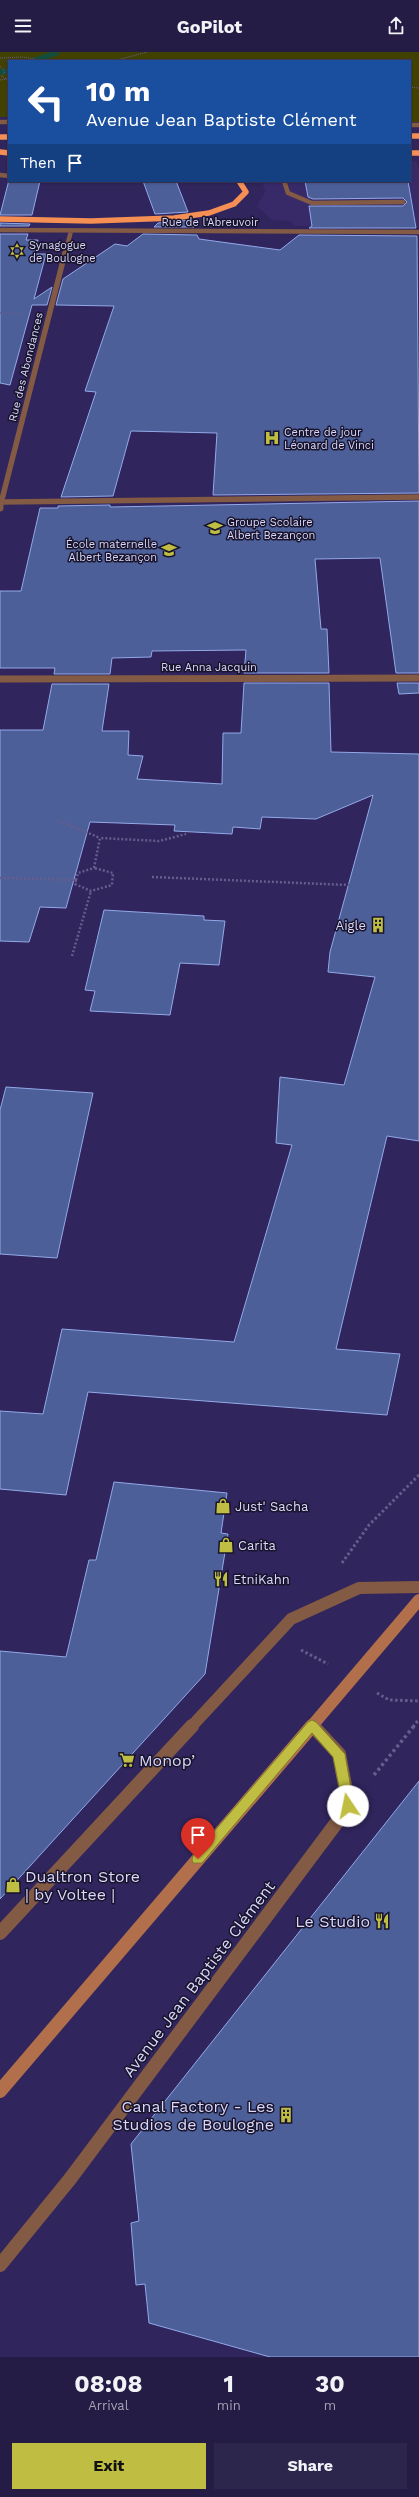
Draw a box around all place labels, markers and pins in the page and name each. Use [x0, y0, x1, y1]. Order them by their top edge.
place label: Synagogue de Boulogne [29, 239, 96, 265]
synagogue icon: Synagogue de Boulogne [8, 242, 26, 260]
place label: Centre de jour Léonard de Vinci [284, 426, 374, 452]
hospital icon: Centre de jour Léonard de Vinci [263, 429, 281, 447]
place label: Groupe Scolaire Albert Bezançon [227, 516, 315, 542]
school or university icon: Groupe Scolaire Albert Bezançon [206, 519, 224, 537]
place label: École maternelle Albert Bezançon [66, 537, 157, 564]
school or university icon: École maternelle Albert Bezançon [160, 541, 178, 559]
building icon: Aigle [369, 916, 387, 934]
place label: Aigle [336, 918, 366, 933]
shop icon: Just' Sacha [214, 1497, 232, 1515]
place label: Just' Sacha [235, 1499, 309, 1514]
shop icon: Carita [217, 1536, 235, 1554]
place label: Carita [238, 1538, 276, 1553]
restaurant icon: EtniKahn [212, 1570, 230, 1588]
place label: EtniKahn [233, 1572, 290, 1587]
supermarket icon: Monop’ [118, 1751, 136, 1769]
place label: Monop’ [139, 1751, 195, 1770]
pin [181, 1818, 215, 1859]
place label: Dualtron Store | by Voltee | [25, 1867, 140, 1904]
shop icon: Dualtron Store | by Voltee | [4, 1876, 22, 1894]
place label: Le Studio [295, 1912, 370, 1931]
restaurant icon: Le Studio [373, 1912, 391, 1930]
place label: Canal Factory - Les Studios de Boulogne [113, 2097, 274, 2134]
building icon: Canal Factory - Les Studios de Boulogne [277, 2106, 295, 2124]

